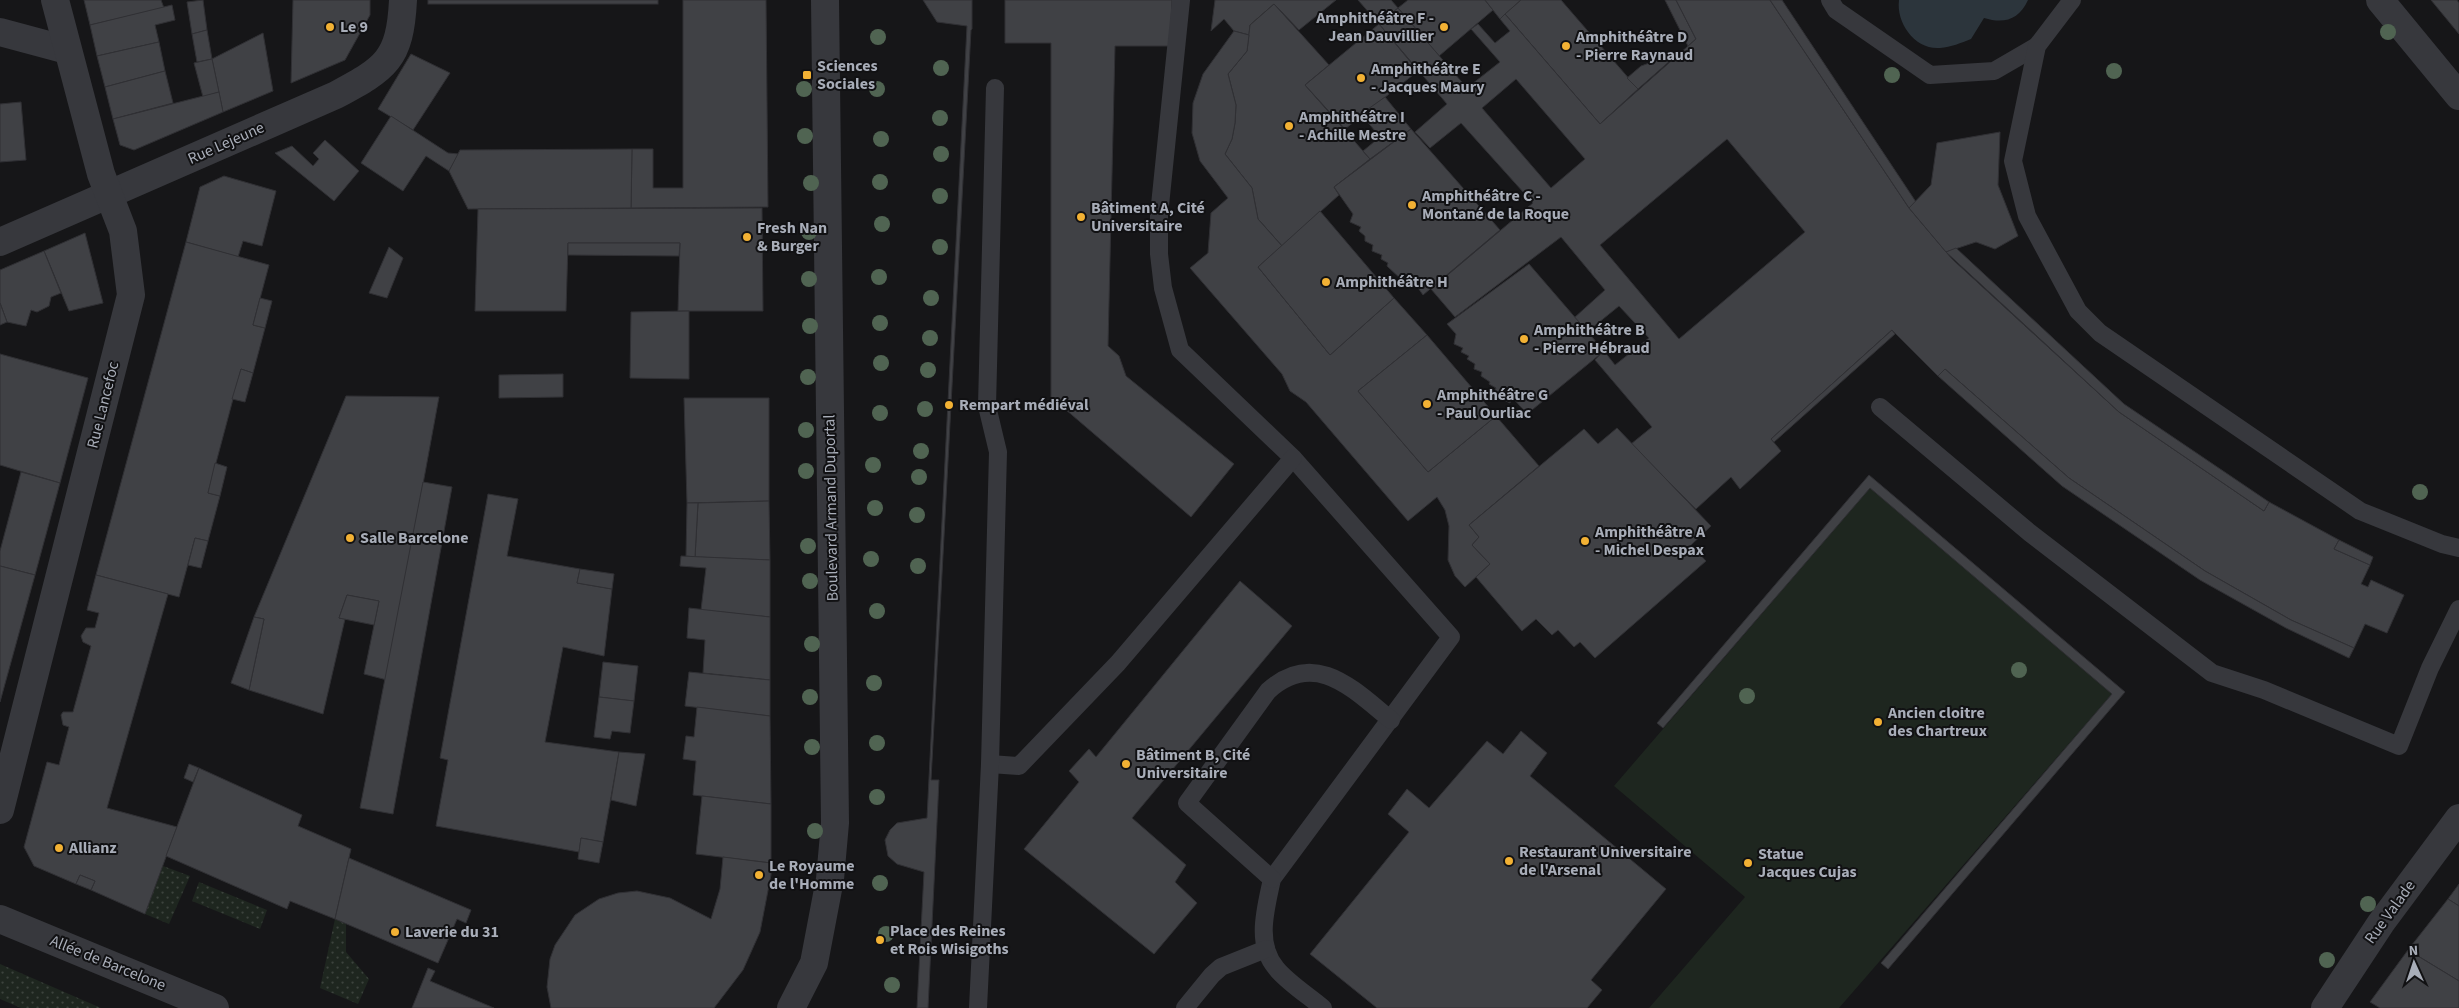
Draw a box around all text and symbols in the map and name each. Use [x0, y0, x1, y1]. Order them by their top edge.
place label: Amphithéâtre F - Jean Dauvillier [1315, 7, 1435, 47]
place label: Le 9 [340, 16, 368, 38]
marker: Le 9 [324, 21, 336, 33]
marker: Amphithéâtre F - Jean Dauvillier [1438, 21, 1450, 33]
place label: Amphithéâtre D - Pierre Raynaud [1575, 26, 1693, 66]
marker: Amphithéâtre D - Pierre Raynaud [1560, 40, 1572, 52]
place label: Sciences Sociales [817, 55, 878, 95]
place label: Amphithéâtre E - Jacques Maury [1370, 58, 1485, 98]
marker: Sciences Sociales [801, 69, 813, 81]
marker: Amphithéâtre E - Jacques Maury [1355, 72, 1367, 84]
place label: Amphithéâtre I - Achille Mestre [1298, 106, 1406, 146]
street label: Rue Lejeune [184, 116, 268, 170]
marker: Amphithéâtre I - Achille Mestre [1283, 120, 1295, 132]
place label: Amphithéâtre C - Montané de la Roque [1421, 185, 1569, 225]
place label: Bâtiment A, Cité Universitaire [1091, 197, 1205, 237]
marker: Amphithéâtre C - Montané de la Roque [1406, 199, 1418, 211]
marker: Bâtiment A, Cité Universitaire [1075, 211, 1087, 223]
place label: Fresh Nan & Burger [757, 217, 827, 257]
marker: Fresh Nan & Burger [741, 231, 753, 243]
place label: Amphithéâtre H [1335, 271, 1448, 293]
marker: Amphithéâtre H [1320, 276, 1332, 288]
place label: Amphithéâtre B - Pierre Hébraud [1533, 319, 1650, 359]
marker: Amphithéâtre B - Pierre Hébraud [1518, 333, 1530, 345]
street label: Rue Lancefoc [82, 359, 124, 451]
place label: Amphithéâtre G - Paul Ourliac [1436, 384, 1548, 424]
place label: Rempart médiéval [959, 394, 1089, 416]
marker: Amphithéâtre G - Paul Ourliac [1421, 398, 1433, 410]
marker: Rempart médiéval [943, 399, 955, 411]
street label: Boulevard Armand Duportal [818, 414, 844, 602]
place label: Amphithéâtre A - Michel Despax [1594, 521, 1706, 561]
place label: Salle Barcelone [360, 527, 469, 549]
marker: Salle Barcelone [344, 532, 356, 544]
marker: Amphithéâtre A - Michel Despax [1579, 535, 1591, 547]
place label: Ancien cloitre des Chartreux [1887, 702, 1987, 742]
marker: Ancien cloitre des Chartreux [1872, 716, 1884, 728]
place label: Bâtiment B, Cité Universitaire [1136, 744, 1250, 784]
marker: Bâtiment B, Cité Universitaire [1120, 758, 1132, 770]
place label: Allianz [68, 837, 117, 859]
place label: Restaurant Universitaire de l'Arsenal [1519, 841, 1691, 881]
marker: Allianz [53, 842, 65, 854]
place label: Statue Jacques Cujas [1758, 843, 1857, 883]
place label: Le Royaume de l'Homme [769, 855, 854, 895]
marker: Restaurant Universitaire de l'Arsenal [1503, 855, 1515, 867]
marker: Statue Jacques Cujas [1742, 857, 1754, 869]
marker: Le Royaume de l'Homme [753, 869, 765, 881]
street label: Rue Valade [2359, 876, 2421, 948]
place label: Place des Reines et Rois Wisigoths [890, 920, 1009, 960]
place label: Laverie du 31 [405, 921, 499, 943]
marker: Laverie du 31 [389, 926, 401, 938]
street label: Allée de Barcelone [47, 930, 169, 996]
marker: Place des Reines et Rois Wisigoths [874, 934, 886, 946]
north arrow [2389, 938, 2439, 988]
text: N [2408, 941, 2419, 961]

